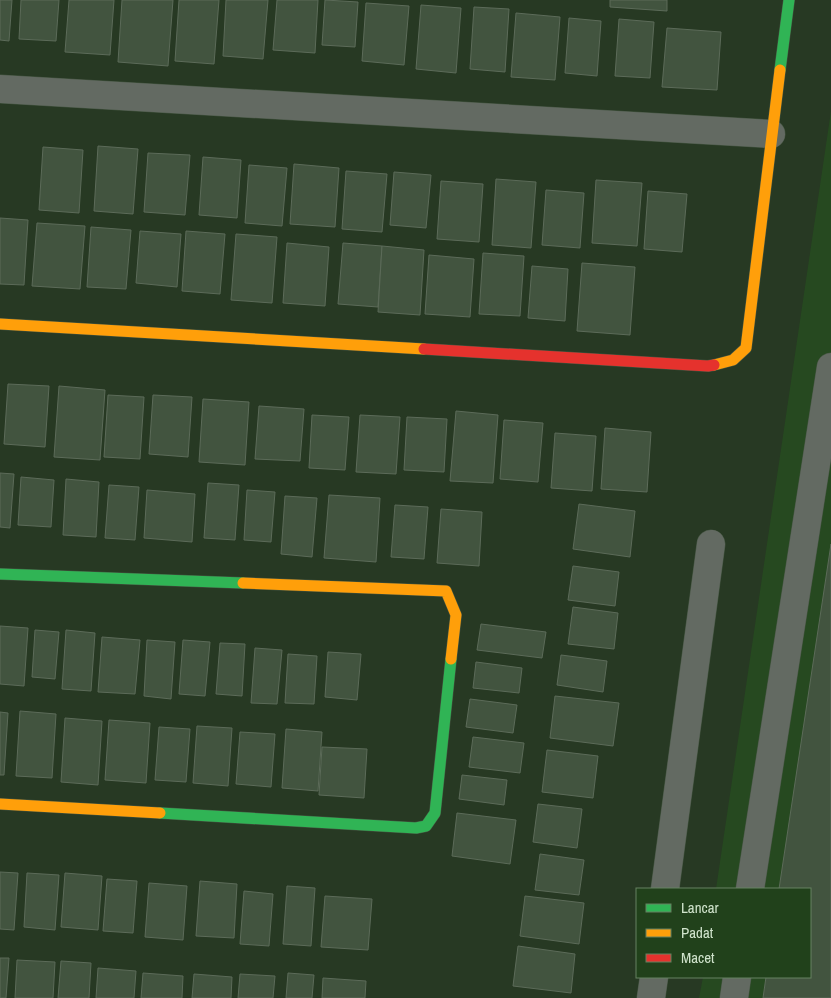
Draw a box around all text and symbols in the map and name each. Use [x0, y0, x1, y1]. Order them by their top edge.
legend [636, 888, 811, 978]
text: Lancar [681, 897, 719, 918]
text: Padat [681, 922, 714, 943]
text: Macet [681, 947, 715, 968]

